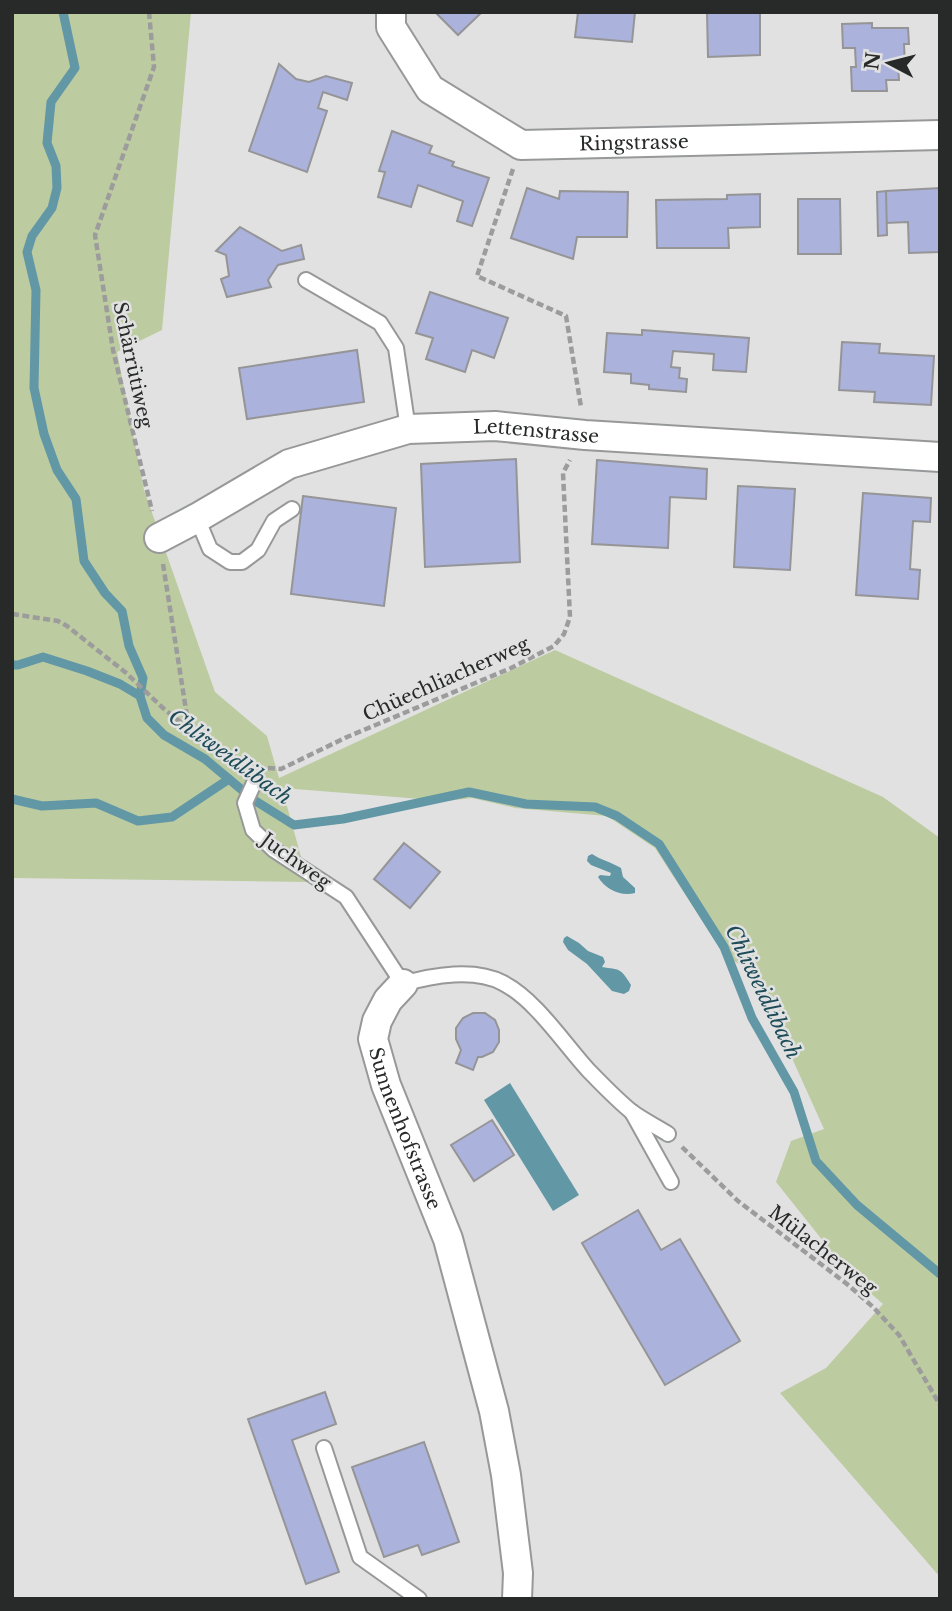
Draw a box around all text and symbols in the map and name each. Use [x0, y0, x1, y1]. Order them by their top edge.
north arrow [854, 28, 924, 98]
text: N [860, 51, 885, 71]
street label: Ringstrasse [579, 130, 689, 155]
street label: Schärrütiweg [108, 300, 158, 431]
street label: Lettenstrasse [473, 414, 600, 447]
street label: Chüechliacherweg [359, 632, 533, 726]
water label: Chliweidlibach [163, 703, 297, 811]
street label: Juchweg [254, 826, 336, 894]
water label: Chliweidlibach [719, 921, 807, 1063]
street label: Sunnenhofstrasse [364, 1044, 446, 1213]
street label: Mülacherweg [764, 1201, 882, 1300]

